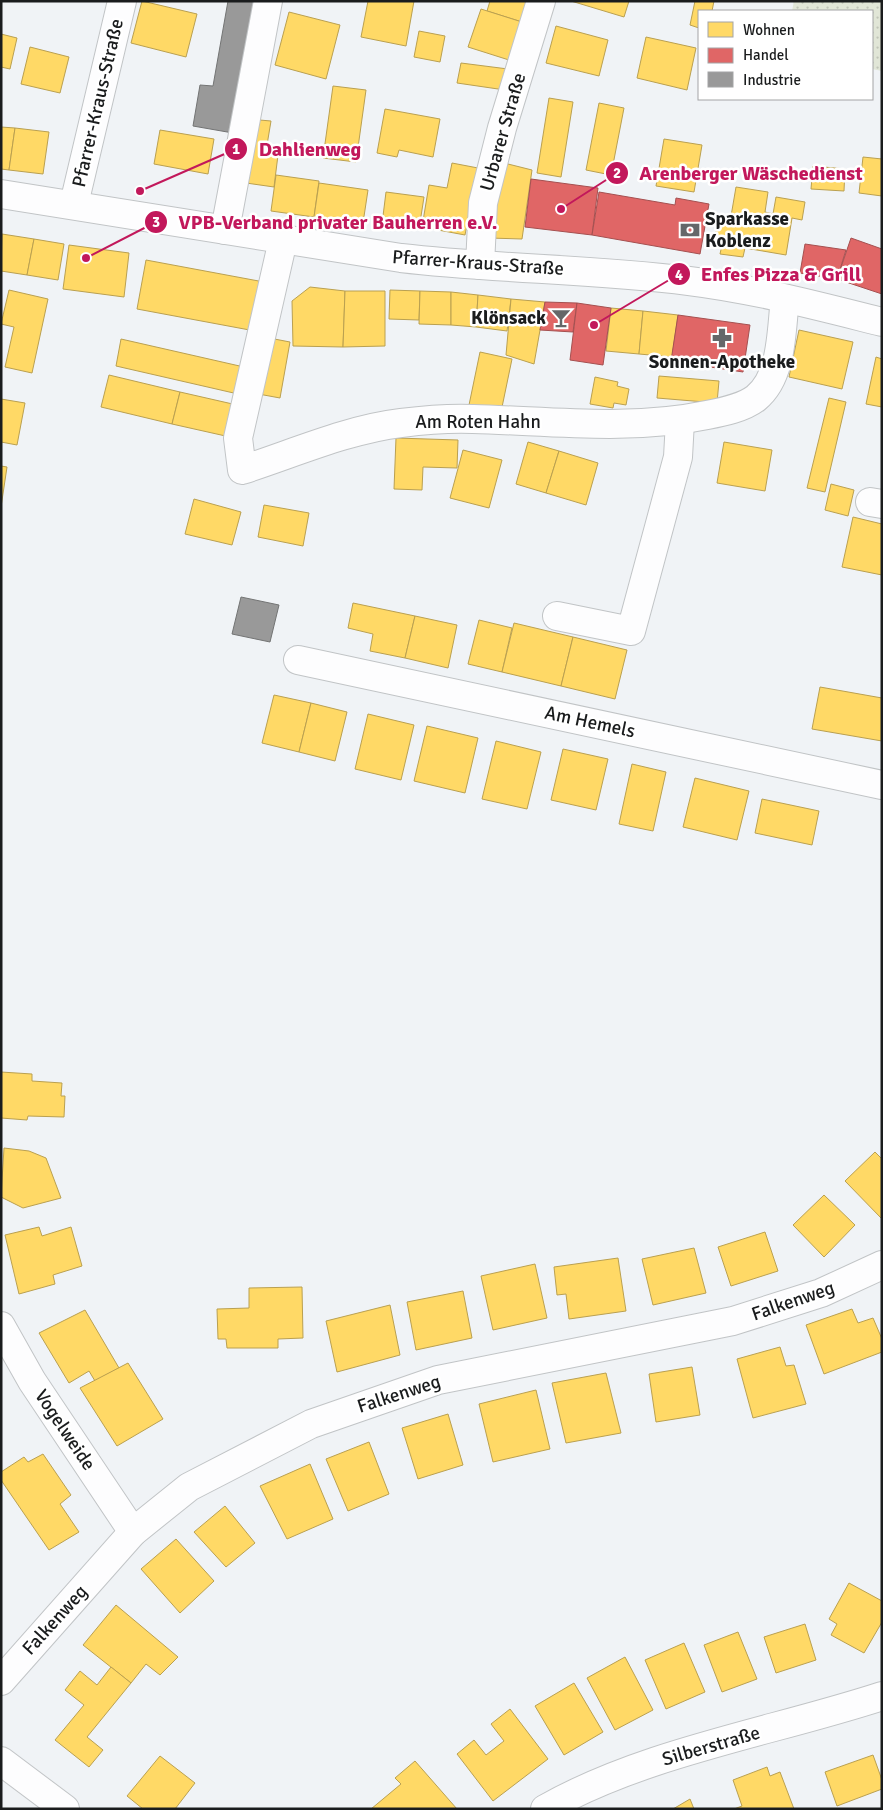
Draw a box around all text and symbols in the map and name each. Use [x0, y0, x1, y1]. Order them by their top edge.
legend [698, 10, 873, 100]
street label: Pfarrer-Kraus-Straße [67, 17, 129, 189]
text: Wohnen [743, 21, 795, 39]
text: Handel [743, 46, 789, 64]
street label: Urbarer Straße [475, 70, 531, 194]
text: Industrie [743, 71, 801, 89]
callout: Dahlienweg [224, 132, 371, 167]
text: Dahlienweg [259, 137, 362, 162]
text: 1 [232, 140, 240, 158]
callout: Arenberger Wäschedienst [604, 155, 873, 190]
text: Arenberger Wäschedienst [639, 161, 863, 186]
text: 2 [613, 164, 621, 182]
callout: VPB-Verband privater Bauherren e.V. [144, 204, 508, 239]
place label: Sparkasse Koblenz [705, 207, 789, 253]
text: VPB-Verband privater Bauherren e.V. [179, 210, 497, 235]
text: 3 [152, 213, 160, 231]
bank icon: Sparkasse Koblenz [679, 219, 701, 241]
street label: Pfarrer-Kraus-Straße [391, 245, 565, 281]
callout: Enfes Pizza & Grill [666, 257, 871, 292]
text: Enfes Pizza & Grill [701, 262, 861, 287]
text: 4 [675, 266, 683, 284]
place label: Klönsack [471, 306, 546, 330]
bar icon: Klönsack [550, 307, 572, 329]
pharmacy icon: Sonnen-Apotheke [711, 327, 733, 349]
place label: Sonnen-Apotheke [649, 350, 795, 374]
street label: Am Roten Hahn [415, 410, 541, 434]
street label: Am Hemels [543, 701, 637, 743]
street label: Falkenweg [748, 1276, 838, 1326]
street label: Falkenweg [354, 1369, 444, 1419]
street label: Vogelweide [29, 1385, 101, 1475]
street label: Falkenweg [17, 1580, 93, 1660]
street label: Silberstraße [659, 1721, 763, 1771]

